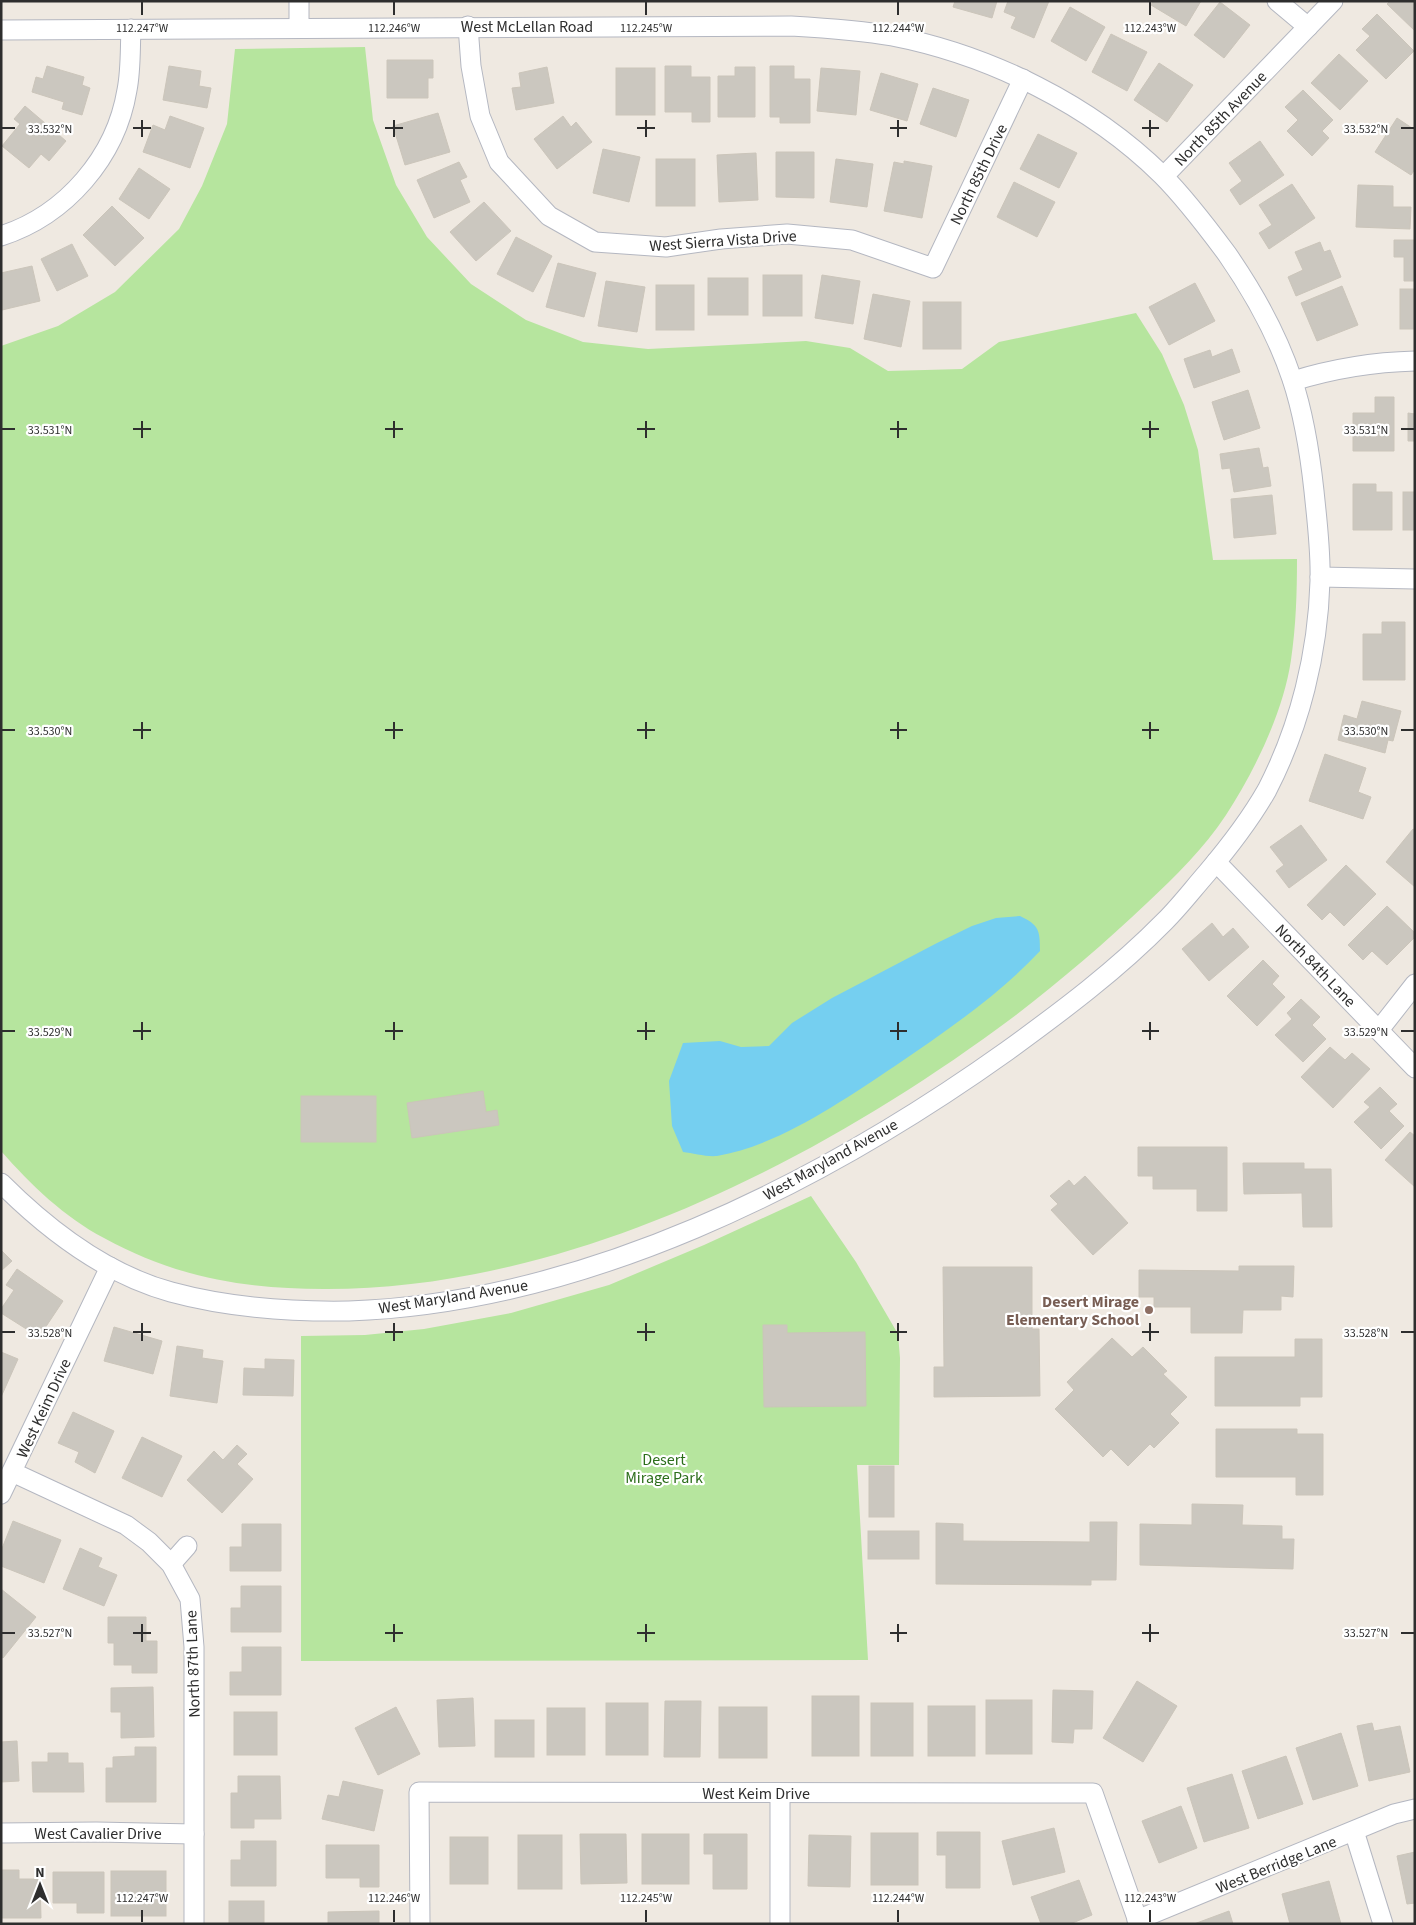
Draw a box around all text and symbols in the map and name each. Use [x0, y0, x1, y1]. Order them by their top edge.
street label: West McLellan Road [461, 16, 593, 38]
text: 112.247°W [116, 20, 169, 37]
text: 112.246°W [368, 20, 421, 37]
text: 112.245°W [620, 20, 673, 37]
text: 112.244°W [872, 20, 925, 37]
text: 112.243°W [1124, 20, 1177, 37]
street label: North 85th Avenue [1170, 66, 1272, 171]
street label: North 85th Drive [945, 120, 1013, 229]
text: 33.532°N [28, 121, 72, 138]
text: 33.532°N [1344, 121, 1388, 138]
street label: West Sierra Vista Drive [649, 225, 797, 257]
text: 33.531°N [28, 422, 72, 439]
text: 33.531°N [1344, 422, 1388, 439]
text: 33.530°N [28, 723, 72, 740]
text: 33.530°N [1344, 723, 1388, 740]
street label: North 84th Lane [1270, 919, 1361, 1012]
text: 33.529°N [28, 1024, 72, 1041]
text: 33.529°N [1344, 1024, 1388, 1041]
street label: West Maryland Avenue [759, 1114, 902, 1206]
street label: West Maryland Avenue [377, 1274, 529, 1320]
place label: Desert Mirage Elementary School [1006, 1291, 1139, 1331]
marker: Desert Mirage Elementary School [1143, 1304, 1155, 1316]
text: 33.528°N [28, 1325, 72, 1342]
text: 33.528°N [1344, 1325, 1388, 1342]
street label: West Keim Drive [11, 1355, 77, 1462]
park label: Desert Mirage Park [625, 1449, 703, 1489]
street label: North 87th Lane [180, 1610, 206, 1718]
text: 33.527°N [28, 1625, 72, 1642]
text: 33.527°N [1344, 1625, 1388, 1642]
street label: West Keim Drive [702, 1783, 810, 1805]
street label: West Cavalier Drive [34, 1823, 162, 1845]
street label: West Berridge Lane [1213, 1831, 1340, 1899]
north arrow [15, 1860, 65, 1910]
text: N [35, 1863, 45, 1883]
text: 112.247°W [116, 1890, 169, 1907]
text: 112.246°W [368, 1890, 421, 1907]
text: 112.245°W [620, 1890, 673, 1907]
text: 112.244°W [872, 1890, 925, 1907]
text: 112.243°W [1124, 1890, 1177, 1907]

